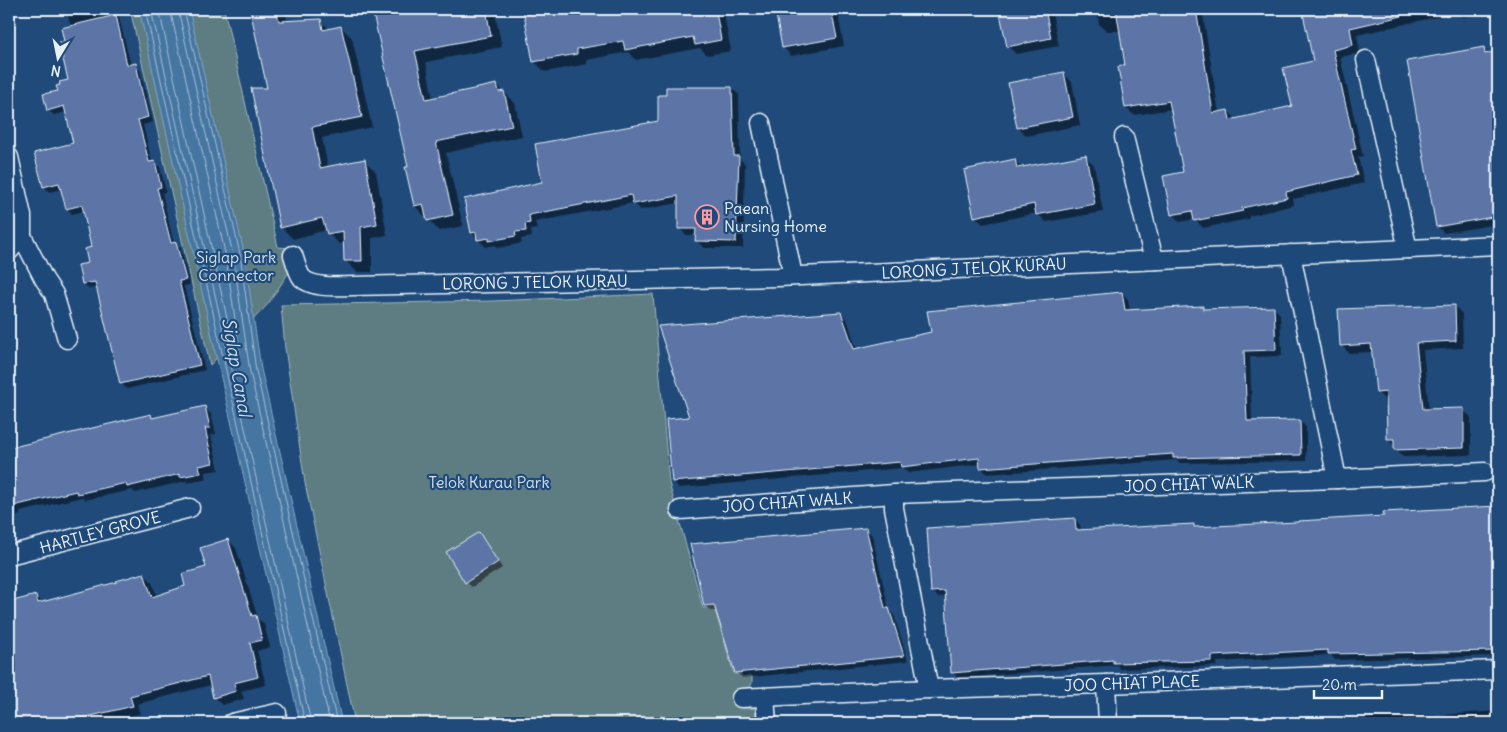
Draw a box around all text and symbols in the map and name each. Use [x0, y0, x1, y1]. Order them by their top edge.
north arrow [32, 32, 82, 82]
text: N [49, 61, 62, 81]
place label: Paean Nursing Home [724, 198, 827, 236]
building icon: Paean Nursing Home [694, 204, 720, 230]
park label: Siglap Park Connector [196, 247, 276, 285]
street label: LORONG J TELOK KURAU [881, 253, 1067, 283]
street label: LORONG J TELOK KURAU [442, 270, 628, 294]
water label: Siglap Canal [217, 316, 257, 421]
park label: Telok Kurau Park [428, 472, 550, 492]
street label: JOO CHIAT WALK [1123, 472, 1255, 496]
street label: JOO CHIAT WALK [721, 487, 853, 517]
street label: HARTLEY GROVE [37, 506, 163, 558]
scale bar [1314, 667, 1382, 699]
street label: JOO CHIAT PLACE [1064, 671, 1200, 695]
text: 20 m [1322, 675, 1357, 694]

